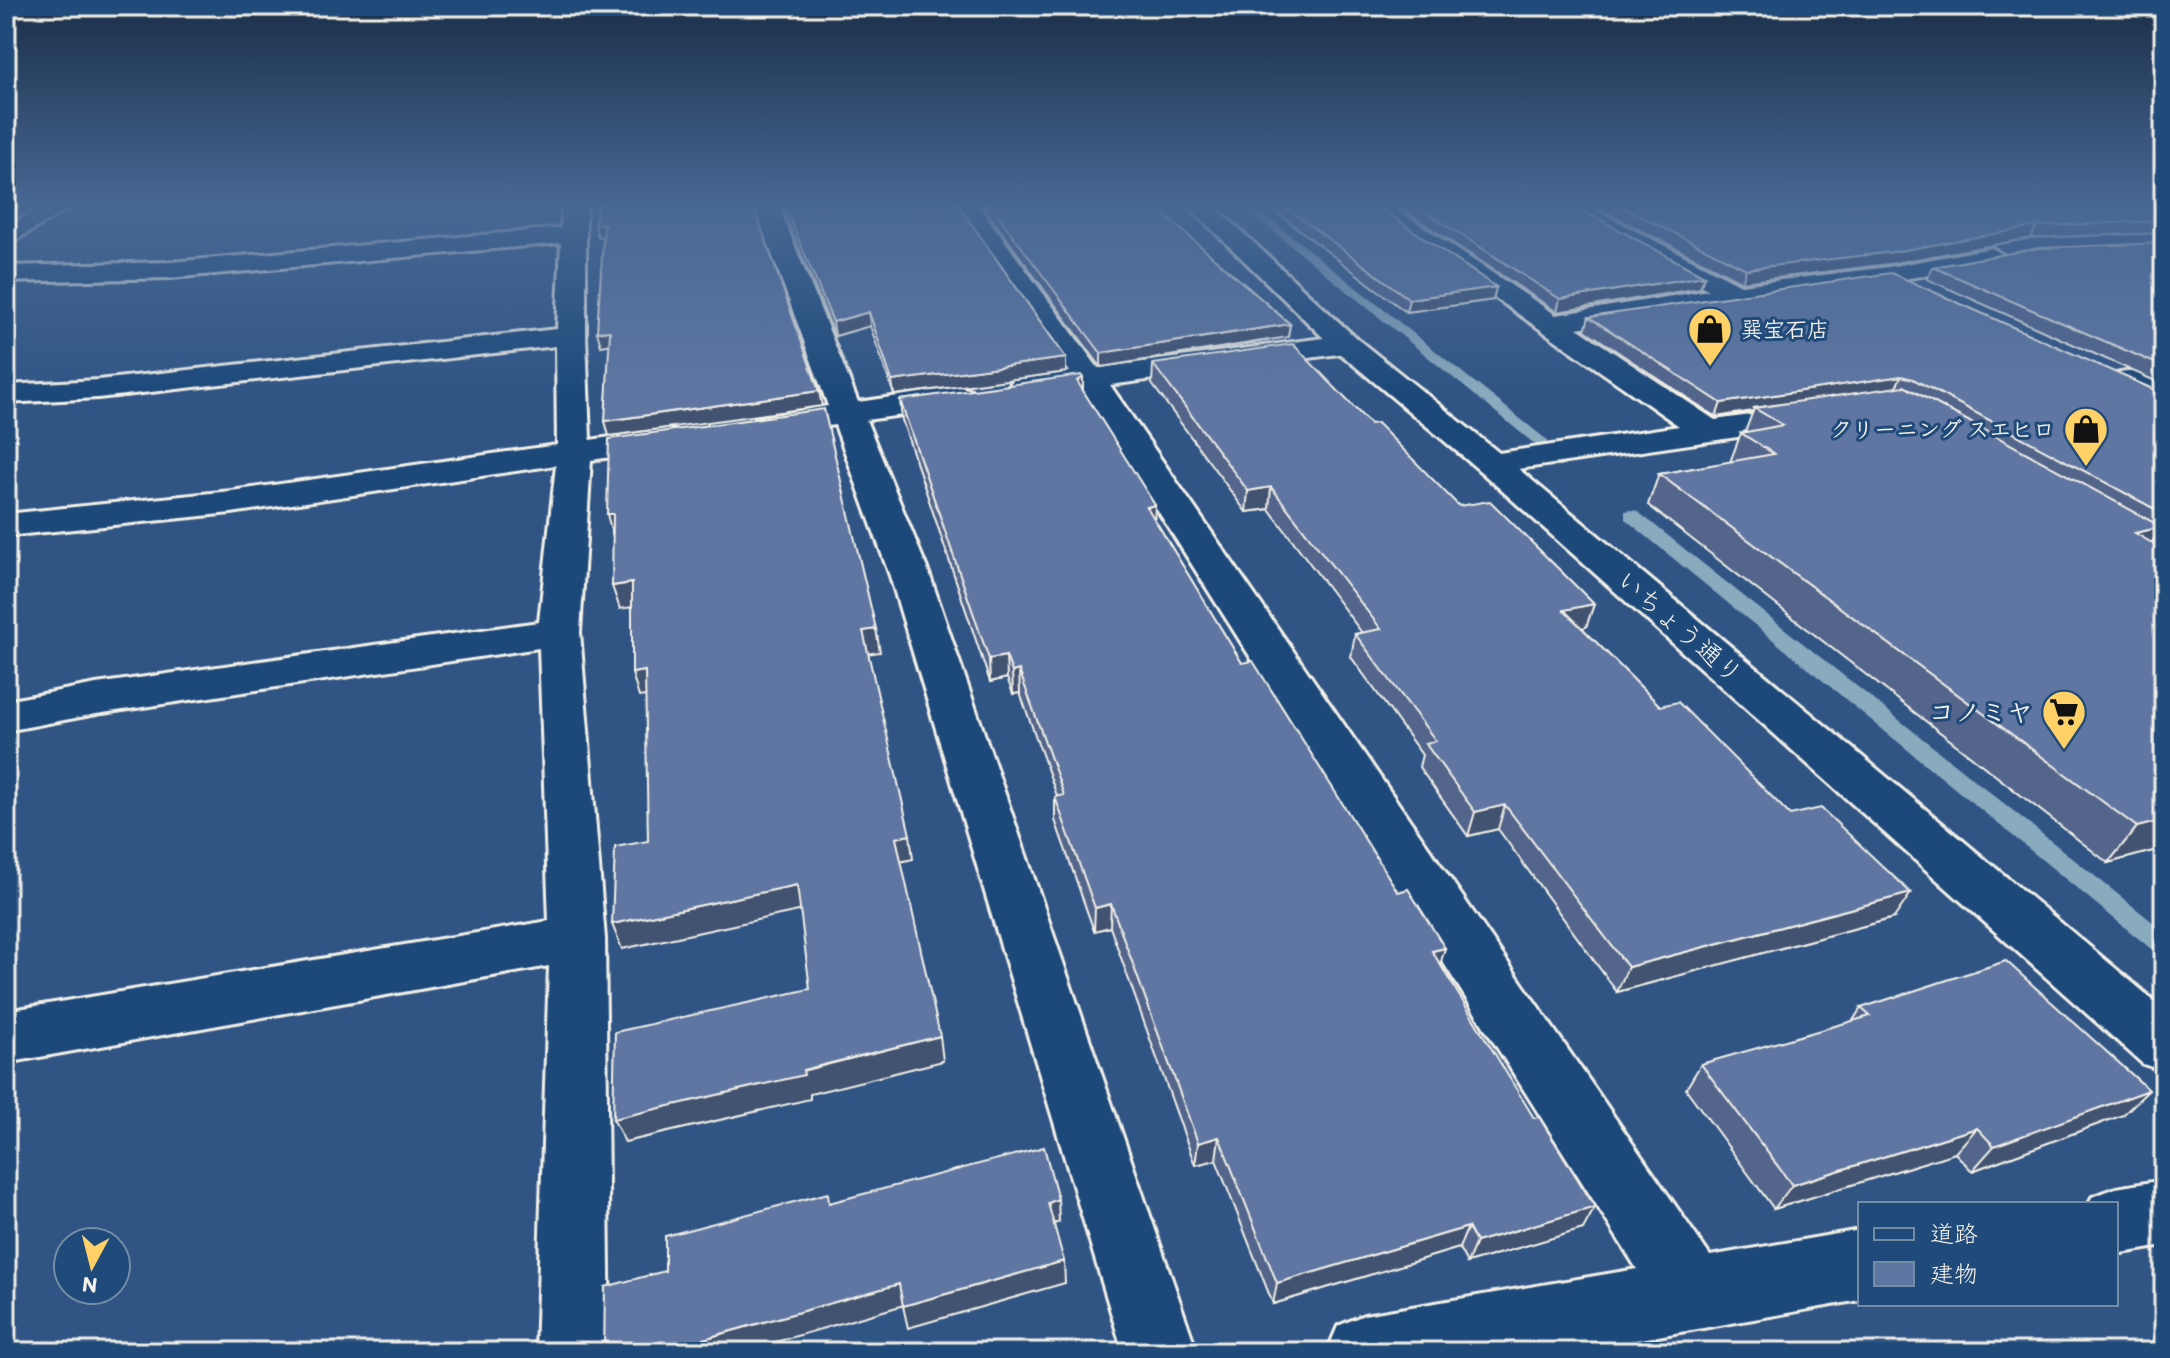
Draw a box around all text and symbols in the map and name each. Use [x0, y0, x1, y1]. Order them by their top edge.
shop icon: 巽宝石店 [1686, 305, 1734, 368]
place label: 巽宝石店 [1741, 316, 1829, 343]
shop icon: クリーニング スエヒロ [2062, 405, 2110, 468]
place label: クリーニング スエヒロ [1830, 416, 2055, 443]
street label: いちょう通り [1611, 564, 1749, 690]
supermarket icon: コノミヤ [2040, 688, 2088, 751]
place label: コノミヤ [1928, 696, 2033, 728]
legend [1858, 1202, 2118, 1306]
text: 道路 [1930, 1219, 1978, 1248]
north arrow [52, 1226, 132, 1306]
text: 建物 [1930, 1259, 1978, 1288]
text: N [81, 1271, 99, 1300]

